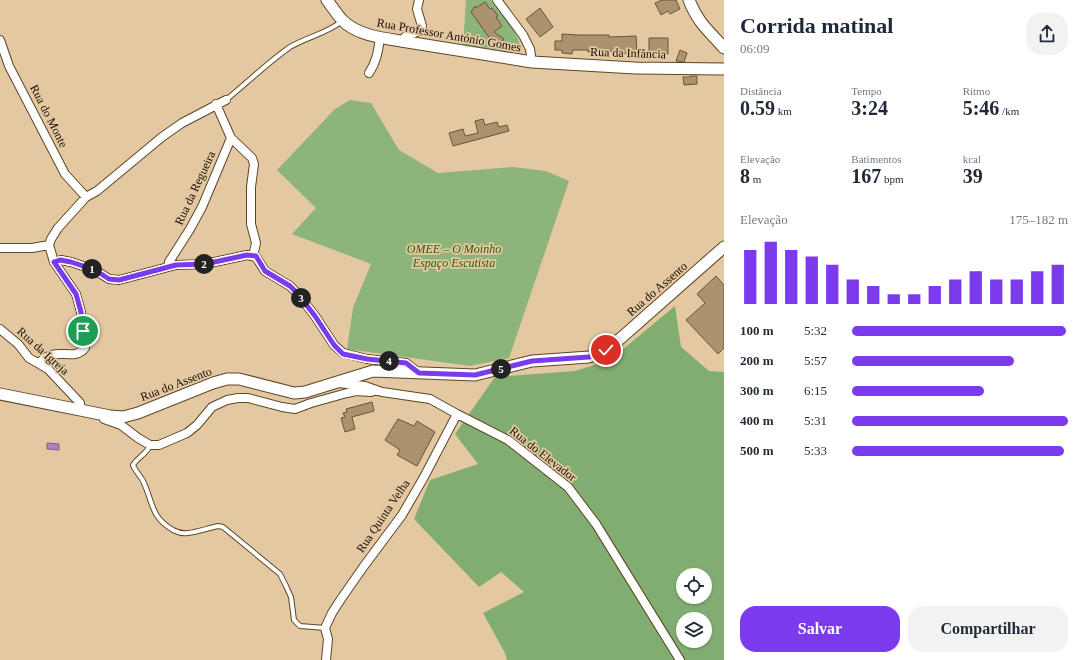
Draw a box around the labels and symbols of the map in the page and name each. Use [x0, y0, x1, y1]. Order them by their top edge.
street label: Rua Professor António Gomes [376, 15, 523, 55]
street label: Rua da Infância [590, 45, 667, 61]
street label: Rua do Monte [27, 82, 71, 150]
street label: Rua da Regueira [172, 148, 219, 227]
park label: OMEE – O Moinho Espaço Escutista [407, 242, 501, 270]
pin: 2 [194, 254, 214, 274]
pin: 1 [82, 259, 102, 279]
street label: Rua do Assento [624, 259, 690, 319]
pin: 3 [291, 288, 311, 308]
pin [66, 314, 100, 348]
street label: Rua da Igreja [14, 324, 72, 378]
pin [589, 333, 623, 367]
pin: 4 [379, 351, 399, 371]
pin: 5 [491, 359, 511, 379]
street label: Rua do Assento [138, 364, 214, 404]
street label: Rua do Elevador [507, 424, 579, 484]
street label: Rua Quinta Velha [353, 476, 413, 555]

